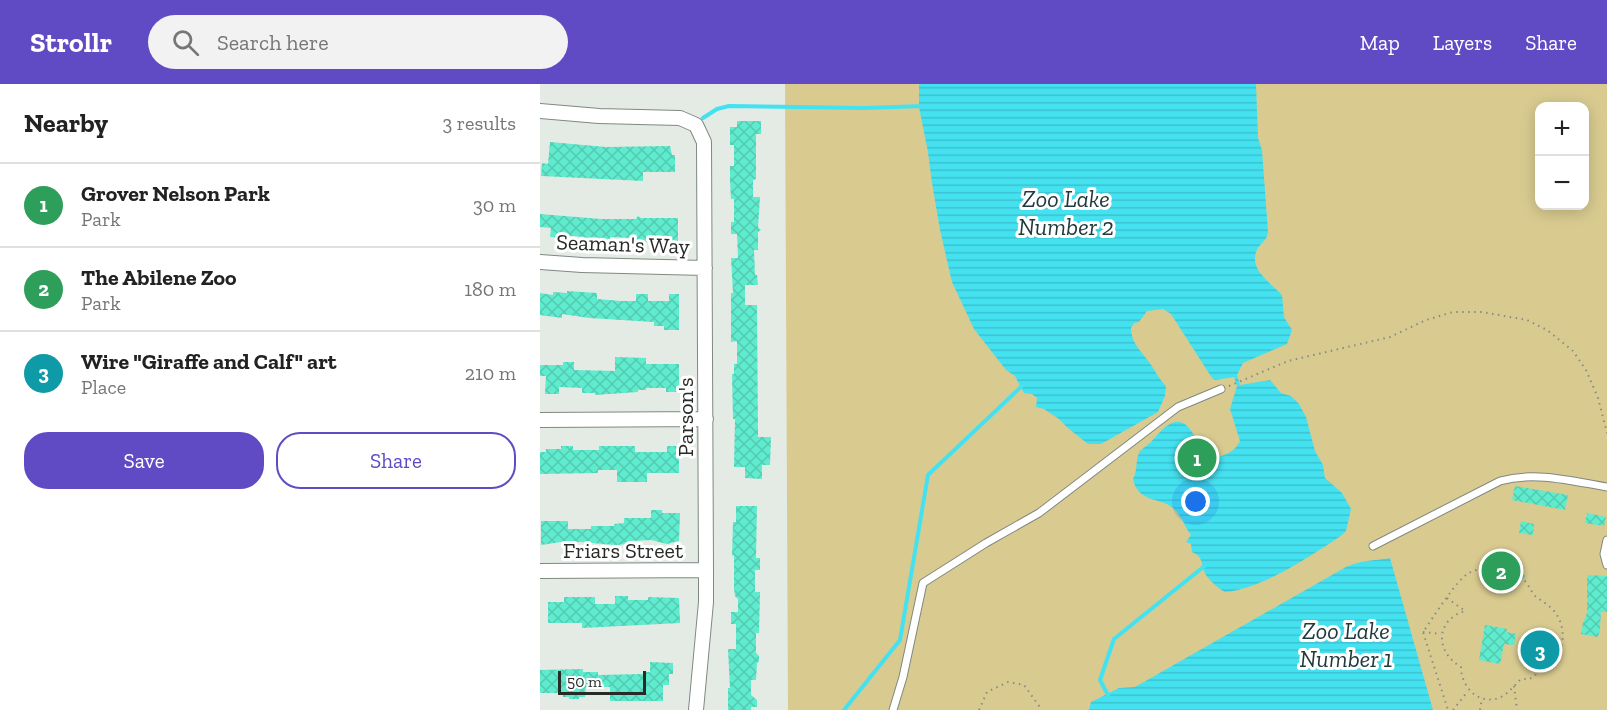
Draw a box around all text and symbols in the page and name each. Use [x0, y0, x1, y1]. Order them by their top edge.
search box [148, 15, 568, 69]
text: Strollr [30, 26, 112, 59]
icon: search [169, 26, 202, 59]
text: Search here [217, 29, 328, 56]
text: Map [1360, 30, 1400, 55]
text: Layers [1433, 30, 1492, 55]
text: Share [1525, 30, 1577, 55]
map controls [1535, 102, 1589, 210]
button: + [1535, 102, 1589, 156]
text: Nearby [24, 107, 108, 139]
text: 3 results [442, 111, 516, 135]
button: − [1535, 156, 1589, 210]
text: Grover Nelson Park [81, 180, 270, 207]
water label: Zoo Lake Number 2 [1018, 184, 1114, 241]
text: 1 [39, 193, 48, 217]
text: 30 m [473, 193, 516, 217]
text: Park [81, 207, 121, 231]
street label: Seaman's Way [556, 228, 691, 260]
text: The Abilene Zoo [81, 264, 237, 291]
text: 2 [38, 277, 49, 301]
text: 180 m [464, 277, 516, 301]
text: Park [81, 291, 121, 315]
text: Wire "Giraffe and Calf" art [81, 348, 337, 375]
text: 3 [38, 361, 49, 385]
text: 210 m [465, 361, 516, 385]
text: Place [81, 375, 126, 399]
street label: Parson's [672, 377, 699, 457]
button: Save [24, 432, 264, 489]
button: Share [276, 432, 516, 489]
pin: 1 [1178, 436, 1216, 481]
your location [1181, 487, 1210, 516]
street label: Friars Street [563, 537, 684, 564]
pin: 2 [1482, 548, 1520, 594]
water label: Zoo Lake Number 1 [1299, 616, 1393, 673]
pin: 3 [1520, 628, 1560, 672]
scale bar [558, 668, 646, 696]
text: 50 m [567, 672, 602, 691]

